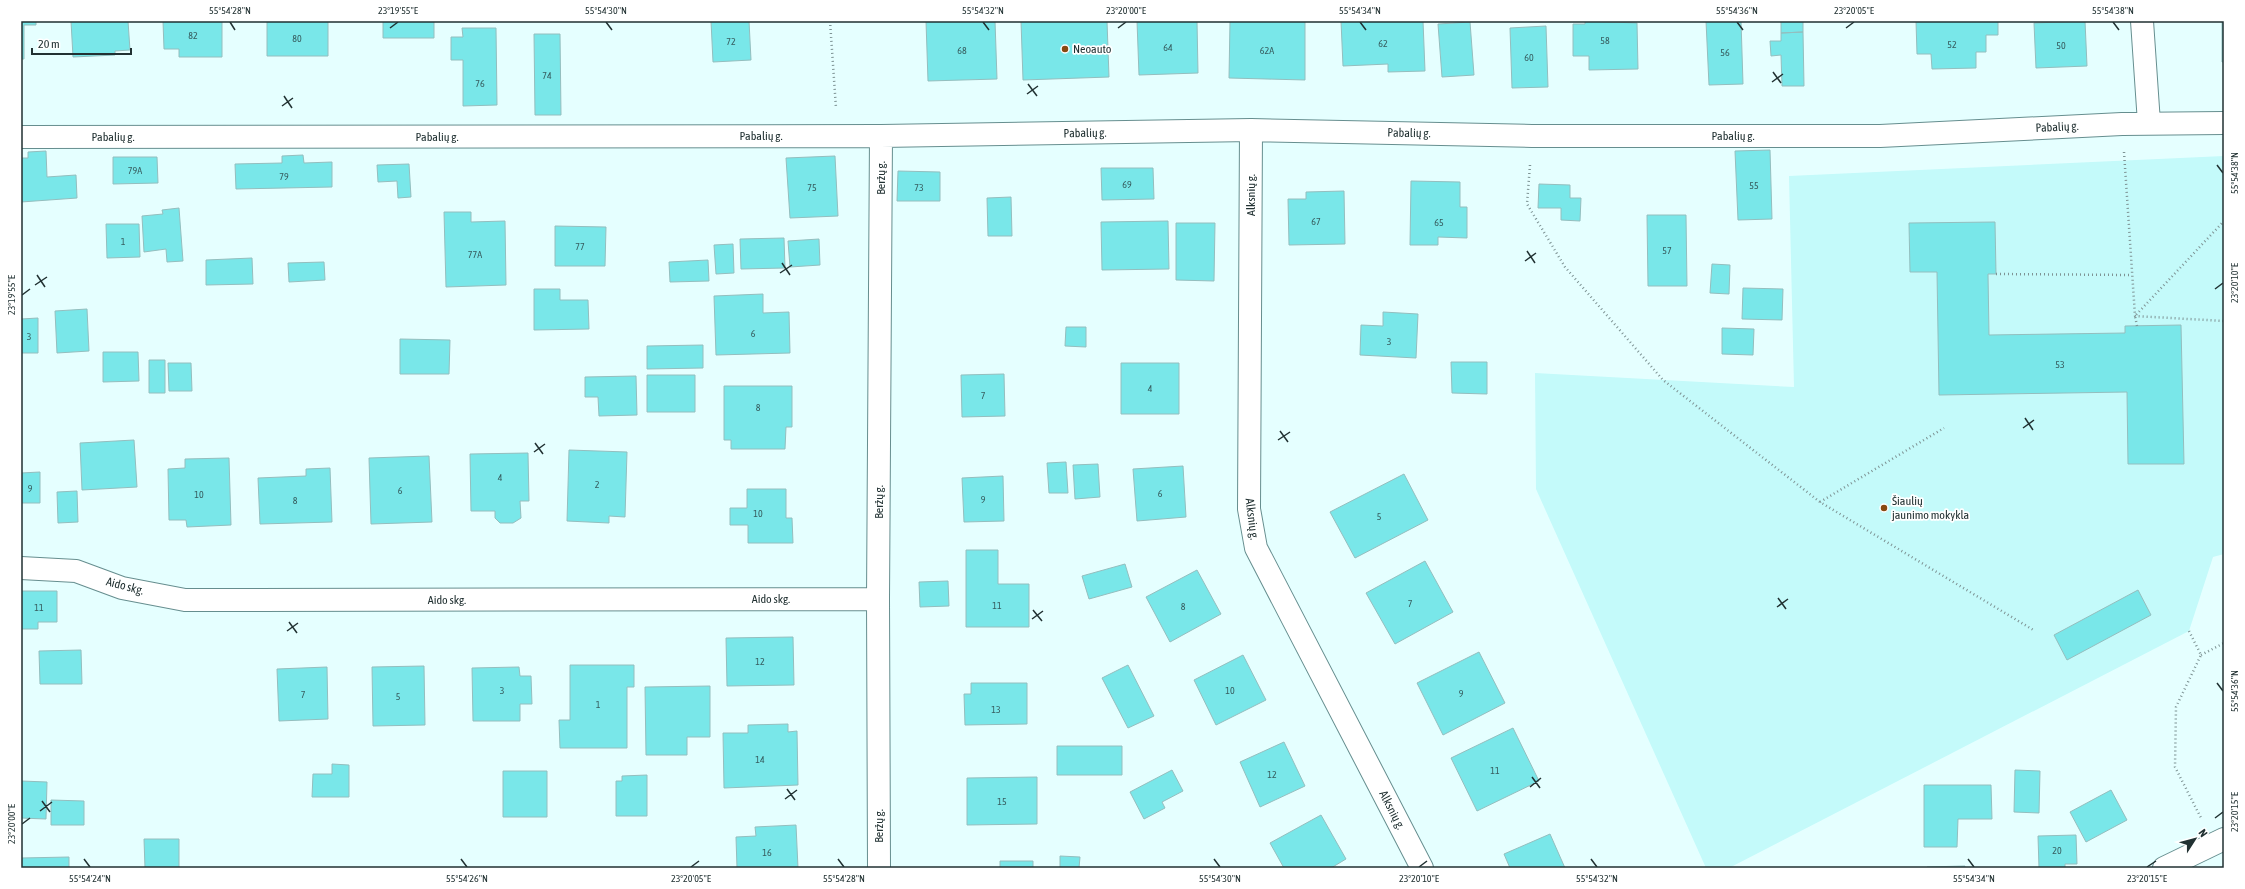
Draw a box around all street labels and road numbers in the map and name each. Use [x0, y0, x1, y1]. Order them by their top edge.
street label: Pabalių g. [2035, 119, 2079, 135]
street label: Pabalių g. [1063, 126, 1107, 140]
street label: Pabalių g. [1387, 126, 1431, 140]
street label: Pabalių g. [739, 129, 783, 143]
street label: Pabalių g. [1711, 129, 1755, 143]
street label: Pabalių g. [91, 130, 135, 144]
street label: Pabalių g. [415, 130, 459, 144]
street label: Beržų g. [874, 161, 888, 195]
street label: Alksnių g. [1244, 174, 1258, 216]
street label: Beržų g. [872, 485, 886, 519]
street label: Alksnių g. [1242, 497, 1262, 541]
street label: Aido skg. [105, 574, 145, 598]
street label: Aido skg. [752, 592, 790, 606]
street label: Aido skg. [428, 593, 466, 607]
street label: Alksnių g. [1376, 788, 1408, 832]
street label: Beržų g. [872, 809, 886, 843]

